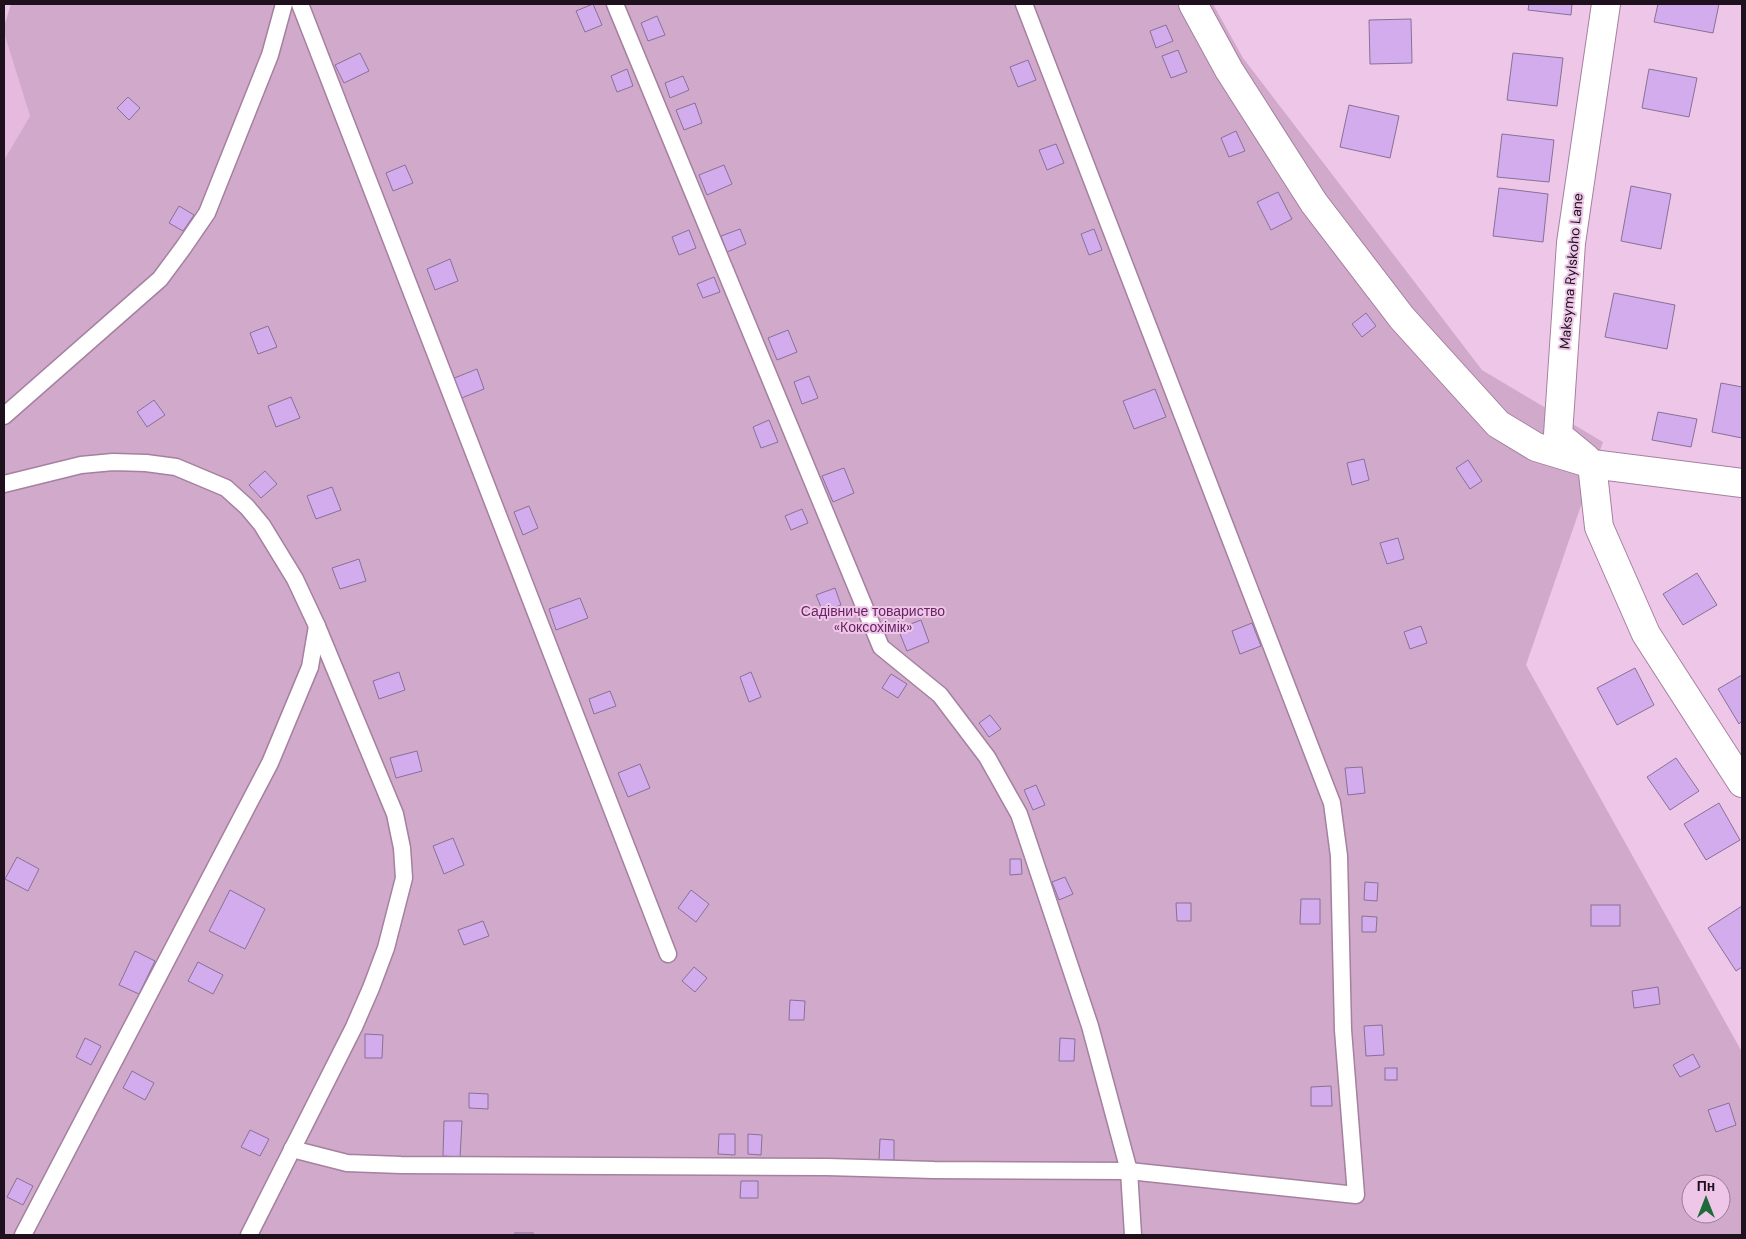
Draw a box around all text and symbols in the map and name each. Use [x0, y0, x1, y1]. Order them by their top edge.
street label: Maksyma Rylskoho Lane [1555, 192, 1587, 350]
park label: Садівниче товариство «Коксохімік» [801, 602, 945, 636]
north arrow [1681, 1174, 1731, 1224]
text: Пн [1697, 1177, 1715, 1195]

